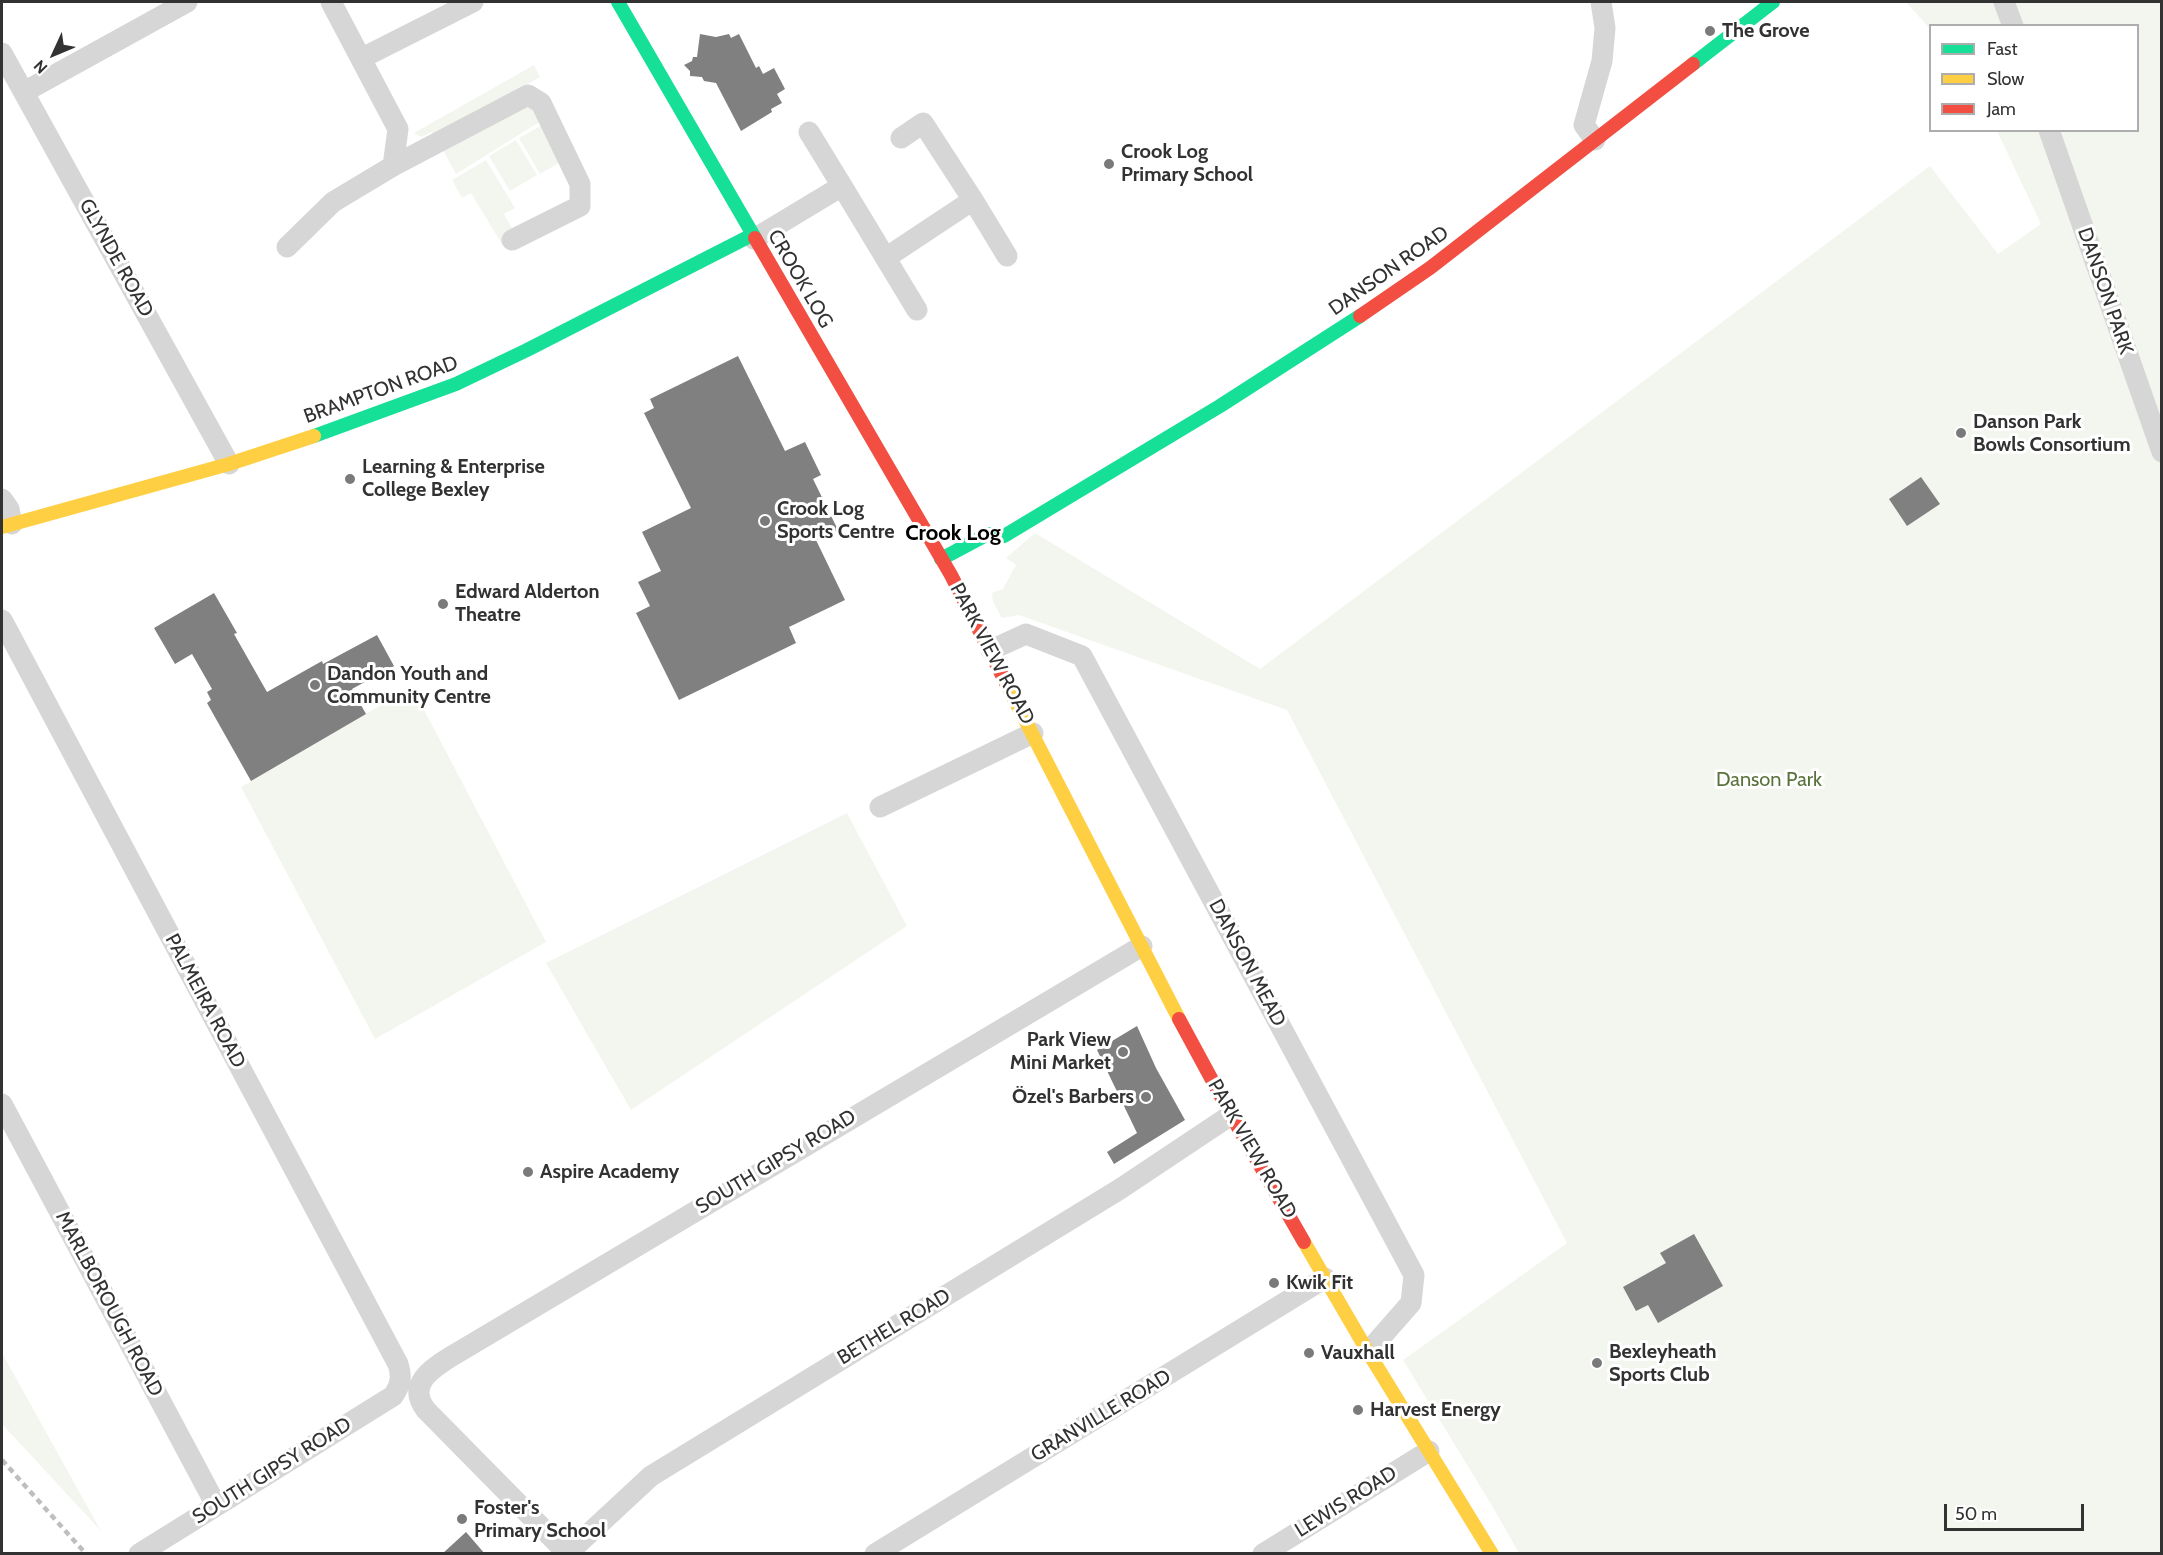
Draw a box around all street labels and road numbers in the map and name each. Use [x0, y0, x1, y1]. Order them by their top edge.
street label: GLYNDE ROAD [74, 195, 158, 321]
street label: DANSON ROAD [1325, 221, 1453, 321]
street label: DANSON PARK [2072, 224, 2138, 358]
street label: CROOK LOG [762, 226, 838, 332]
street label: BRAMPTON ROAD [301, 351, 461, 429]
street label: PARK VIEW ROAD [945, 579, 1039, 729]
street label: DANSON MEAD [1203, 895, 1291, 1031]
street label: PALMEIRA ROAD [160, 930, 250, 1072]
street label: PARK VIEW ROAD [1202, 1075, 1302, 1223]
street label: SOUTH GIPSY ROAD [692, 1105, 860, 1219]
street label: MARLBOROUGH ROAD [50, 1207, 168, 1401]
street label: BETHEL ROAD [833, 1284, 955, 1370]
street label: GRANVILLE ROAD [1027, 1365, 1175, 1467]
street label: SOUTH GIPSY ROAD [188, 1412, 356, 1530]
street label: LEWIS ROAD [1291, 1461, 1401, 1543]

